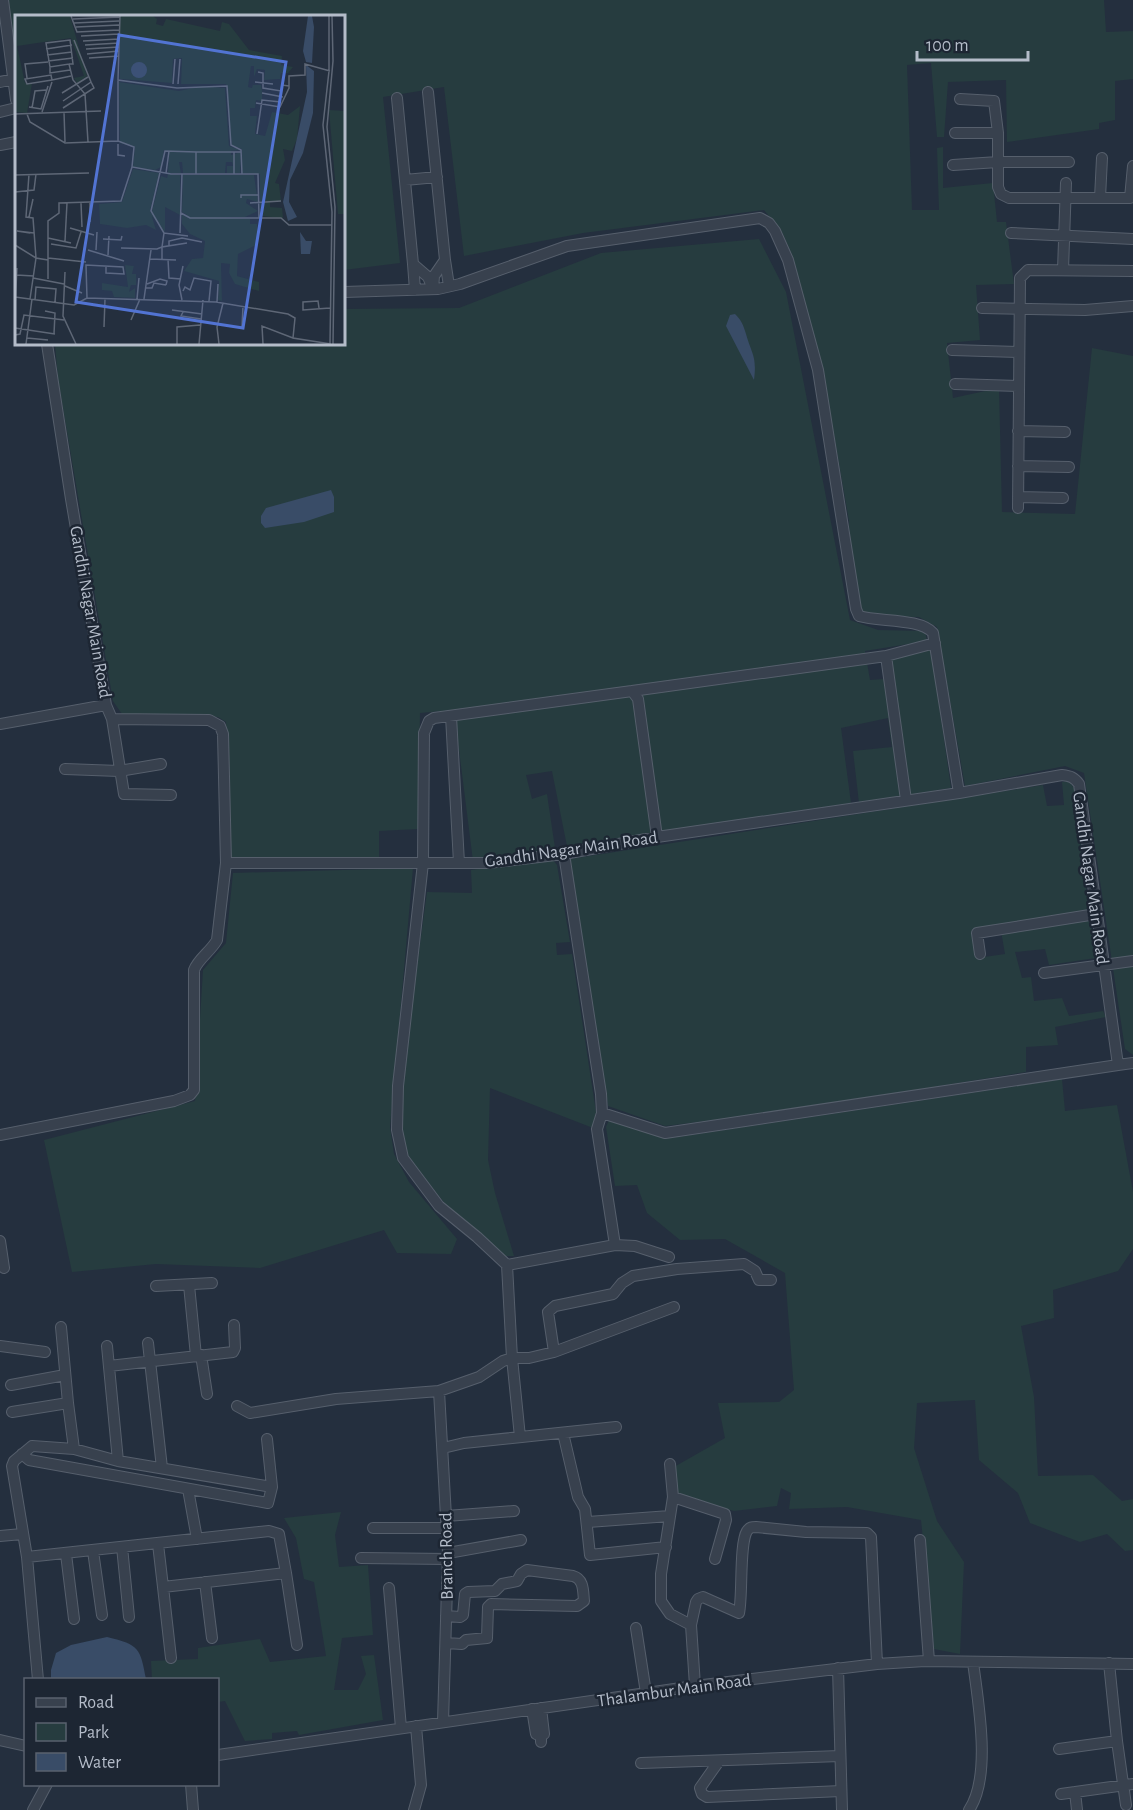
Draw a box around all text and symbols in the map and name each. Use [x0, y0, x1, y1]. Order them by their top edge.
inset map [15, 15, 345, 345]
scale bar [917, 24, 1028, 62]
text: 100 m [926, 37, 969, 55]
street label: Gandhi Nagar Main Road [66, 525, 114, 700]
street label: Gandhi Nagar Main Road [1069, 790, 1111, 966]
street label: Gandhi Nagar Main Road [483, 829, 659, 871]
street label: Branch Road [437, 1512, 457, 1600]
street label: Thalambur Main Road [596, 1671, 752, 1711]
legend [24, 1678, 219, 1786]
text: Road [78, 1694, 114, 1712]
text: Park [78, 1724, 110, 1742]
text: Water [78, 1754, 121, 1772]

